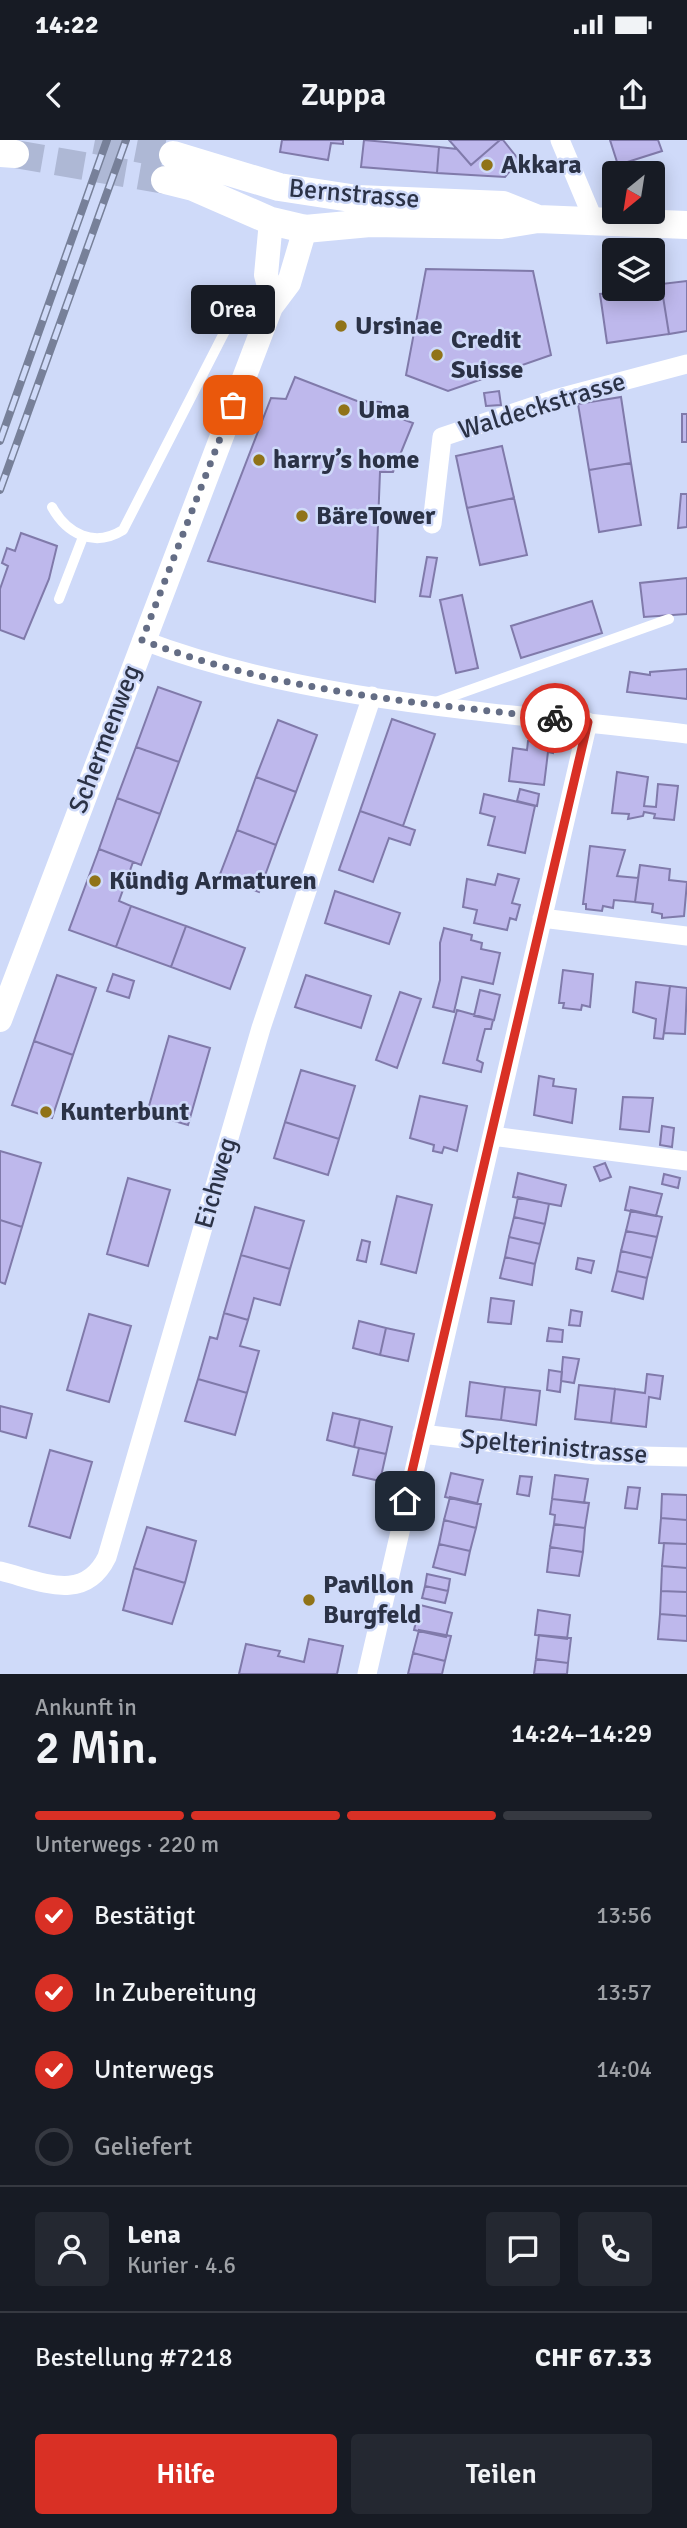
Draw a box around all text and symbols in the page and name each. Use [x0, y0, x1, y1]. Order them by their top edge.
text: 14:22 [35, 9, 99, 41]
text: Zuppa [301, 75, 386, 114]
icon: back [35, 76, 73, 114]
icon: share [614, 76, 652, 114]
place label: Akkara [501, 149, 582, 181]
marker: Akkara [479, 157, 495, 173]
north arrow [602, 161, 665, 224]
map controls [602, 161, 665, 301]
street label: Bernstrasse [287, 172, 421, 216]
button: layers [602, 238, 665, 301]
callout: Orea [191, 286, 275, 335]
text: Orea [210, 295, 256, 324]
place label: Ursinae [355, 310, 443, 342]
marker: Ursinae [333, 318, 349, 334]
place label: Credit Suisse [451, 324, 524, 386]
marker: Credit Suisse [429, 347, 445, 363]
street label: Waldeckstrasse [455, 365, 629, 447]
pin [203, 375, 263, 435]
icon: bag [214, 386, 252, 424]
place label: Uma [358, 394, 410, 426]
marker: Uma [336, 402, 352, 418]
place label: harry’s home [273, 444, 420, 476]
marker: harry’s home [251, 452, 267, 468]
place label: BäreTower [316, 500, 436, 532]
marker: BäreTower [294, 508, 310, 524]
street label: Schermenweg [62, 660, 148, 818]
courier [520, 683, 590, 753]
icon: bike [536, 699, 574, 737]
place label: Kündig Armaturen [109, 865, 317, 897]
marker: Kündig Armaturen [87, 873, 103, 889]
place label: Kunterbunt [60, 1096, 189, 1128]
marker: Kunterbunt [38, 1104, 54, 1120]
street label: Eichweg [188, 1134, 244, 1232]
street label: Spelterinistrasse [459, 1423, 649, 1471]
pin [375, 1471, 435, 1531]
icon: home [386, 1482, 424, 1520]
place label: Pavillon Burgfeld [323, 1569, 421, 1631]
marker: Pavillon Burgfeld [301, 1592, 317, 1608]
text: Ankunft in [35, 1693, 137, 1722]
text: 14:24–14:29 [511, 1718, 652, 1750]
text: 2 Min. [35, 1720, 159, 1776]
text: Unterwegs · 220 m [35, 1830, 219, 1859]
icon: check [35, 1897, 73, 1935]
text: Bestätigt [94, 1900, 195, 1932]
text: 13:56 [596, 1901, 652, 1930]
icon: check [35, 1974, 73, 2012]
text: In Zubereitung [94, 1977, 257, 2009]
text: 13:57 [596, 1978, 652, 2007]
icon: check [35, 2051, 73, 2089]
text: Unterwegs [94, 2054, 214, 2086]
text: 14:04 [596, 2055, 652, 2084]
text: Geliefert [94, 2131, 192, 2163]
button: person [35, 2212, 109, 2286]
button: chat [486, 2212, 560, 2286]
button: phone [578, 2212, 652, 2286]
text: Lena [127, 2219, 181, 2251]
text: Kurier · 4.6 [127, 2251, 236, 2280]
text: Bestellung #7218 [35, 2342, 232, 2374]
text: CHF 67.33 [535, 2342, 652, 2374]
button: Hilfe [35, 2434, 337, 2514]
button: Teilen [351, 2434, 652, 2514]

